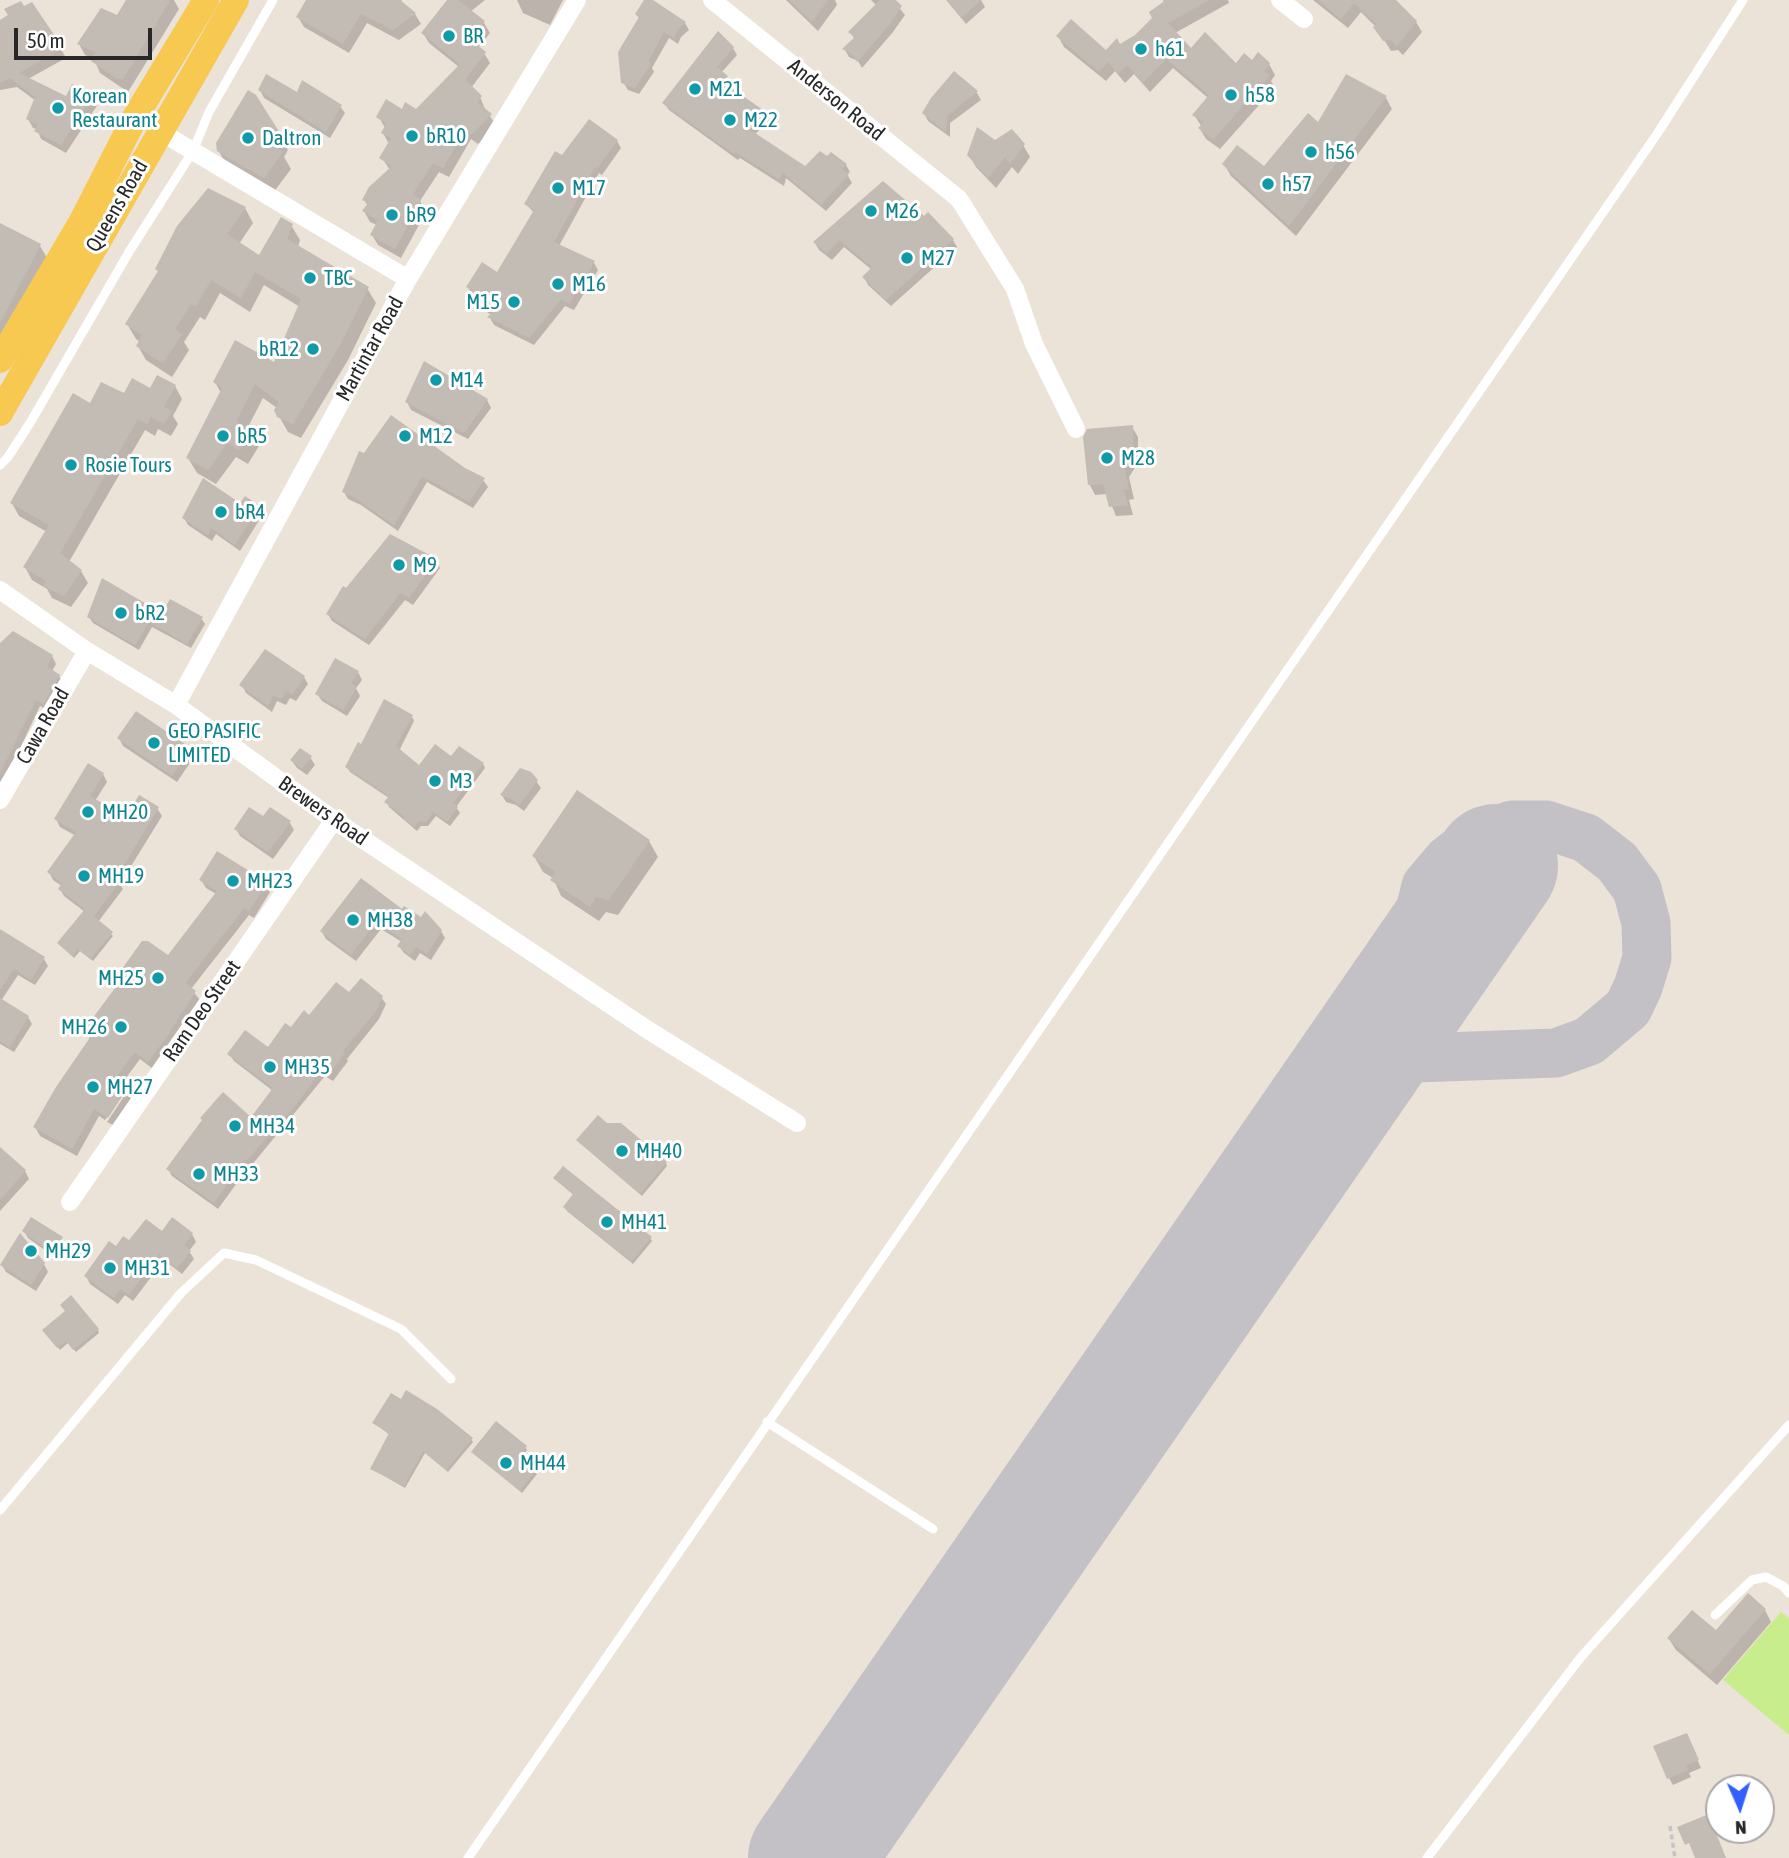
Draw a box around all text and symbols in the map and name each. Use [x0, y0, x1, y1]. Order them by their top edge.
scale bar [18, 14, 156, 58]
place label: BR [463, 23, 483, 49]
text: 50 m [27, 28, 65, 52]
marker: BR [441, 28, 457, 44]
place label: h61 [1155, 36, 1185, 62]
marker: h61 [1133, 41, 1149, 57]
street label: Anderson Road [783, 54, 889, 146]
place label: M21 [709, 76, 743, 102]
marker: M21 [687, 81, 703, 97]
place label: h58 [1245, 82, 1275, 108]
place label: Korean Restaurant [72, 83, 157, 133]
marker: h58 [1223, 87, 1239, 103]
marker: Korean Restaurant [50, 100, 66, 116]
place label: M22 [744, 107, 778, 133]
marker: M22 [722, 112, 738, 128]
place label: bR10 [426, 123, 466, 149]
place label: Daltron [262, 125, 321, 151]
marker: bR10 [404, 128, 420, 144]
marker: Daltron [240, 130, 256, 146]
place label: h56 [1325, 139, 1355, 165]
marker: h56 [1303, 144, 1319, 160]
street label: Queens Road [81, 156, 153, 256]
place label: h57 [1282, 171, 1312, 197]
place label: M17 [572, 175, 606, 201]
marker: h57 [1260, 176, 1276, 192]
marker: M17 [550, 180, 566, 196]
place label: M26 [885, 198, 919, 224]
place label: bR9 [406, 202, 436, 228]
marker: M26 [863, 203, 879, 219]
marker: bR9 [384, 207, 400, 223]
place label: M27 [921, 245, 955, 271]
marker: M27 [899, 250, 915, 266]
place label: TBC [324, 265, 353, 291]
marker: TBC [302, 270, 318, 286]
place label: M16 [572, 271, 606, 297]
marker: M16 [550, 276, 566, 292]
place label: M15 [466, 289, 500, 315]
street label: Martintar Road [331, 292, 409, 406]
marker: M15 [506, 294, 522, 310]
place label: bR12 [259, 336, 299, 362]
marker: bR12 [305, 341, 321, 357]
place label: M14 [450, 367, 484, 393]
marker: M14 [428, 372, 444, 388]
place label: bR5 [237, 423, 267, 449]
place label: M12 [419, 423, 453, 449]
marker: bR5 [215, 428, 231, 444]
marker: M12 [397, 428, 413, 444]
place label: M28 [1121, 445, 1155, 471]
marker: M28 [1099, 450, 1115, 466]
place label: Rosie Tours [85, 452, 172, 478]
marker: Rosie Tours [63, 457, 79, 473]
place label: bR4 [235, 499, 265, 525]
marker: bR4 [213, 504, 229, 520]
place label: M9 [413, 552, 437, 578]
marker: M9 [391, 557, 407, 573]
place label: bR2 [135, 600, 165, 626]
marker: bR2 [113, 605, 129, 621]
street label: Cawa Road [11, 683, 75, 769]
place label: GEO PASIFIC LIMITED [168, 718, 260, 768]
marker: GEO PASIFIC LIMITED [146, 735, 162, 751]
place label: M3 [449, 768, 473, 794]
street label: Brewers Road [273, 771, 373, 851]
marker: M3 [427, 773, 443, 789]
place label: MH20 [102, 799, 148, 825]
marker: MH20 [80, 804, 96, 820]
place label: MH19 [98, 863, 144, 889]
marker: MH19 [76, 868, 92, 884]
place label: MH23 [247, 868, 293, 894]
marker: MH23 [225, 873, 241, 889]
place label: MH38 [367, 907, 413, 933]
marker: MH38 [345, 912, 361, 928]
street label: Ram Deo Street [158, 955, 246, 1067]
place label: MH25 [98, 965, 144, 991]
marker: MH25 [150, 970, 166, 986]
place label: MH26 [61, 1014, 107, 1040]
marker: MH26 [113, 1019, 129, 1035]
place label: MH35 [284, 1054, 330, 1080]
marker: MH35 [262, 1059, 278, 1075]
place label: MH27 [107, 1074, 153, 1100]
marker: MH27 [85, 1079, 101, 1095]
place label: MH34 [249, 1113, 295, 1139]
marker: MH34 [227, 1118, 243, 1134]
place label: MH40 [636, 1138, 682, 1164]
marker: MH40 [614, 1143, 630, 1159]
place label: MH33 [213, 1161, 259, 1187]
marker: MH33 [191, 1166, 207, 1182]
place label: MH41 [621, 1209, 667, 1235]
marker: MH41 [599, 1214, 615, 1230]
place label: MH29 [45, 1238, 91, 1264]
marker: MH29 [23, 1243, 39, 1259]
place label: MH31 [124, 1255, 170, 1281]
marker: MH31 [102, 1260, 118, 1276]
place label: MH44 [520, 1450, 566, 1476]
marker: MH44 [498, 1455, 514, 1471]
north arrow [1705, 1774, 1775, 1844]
text: N [1735, 1817, 1747, 1839]

